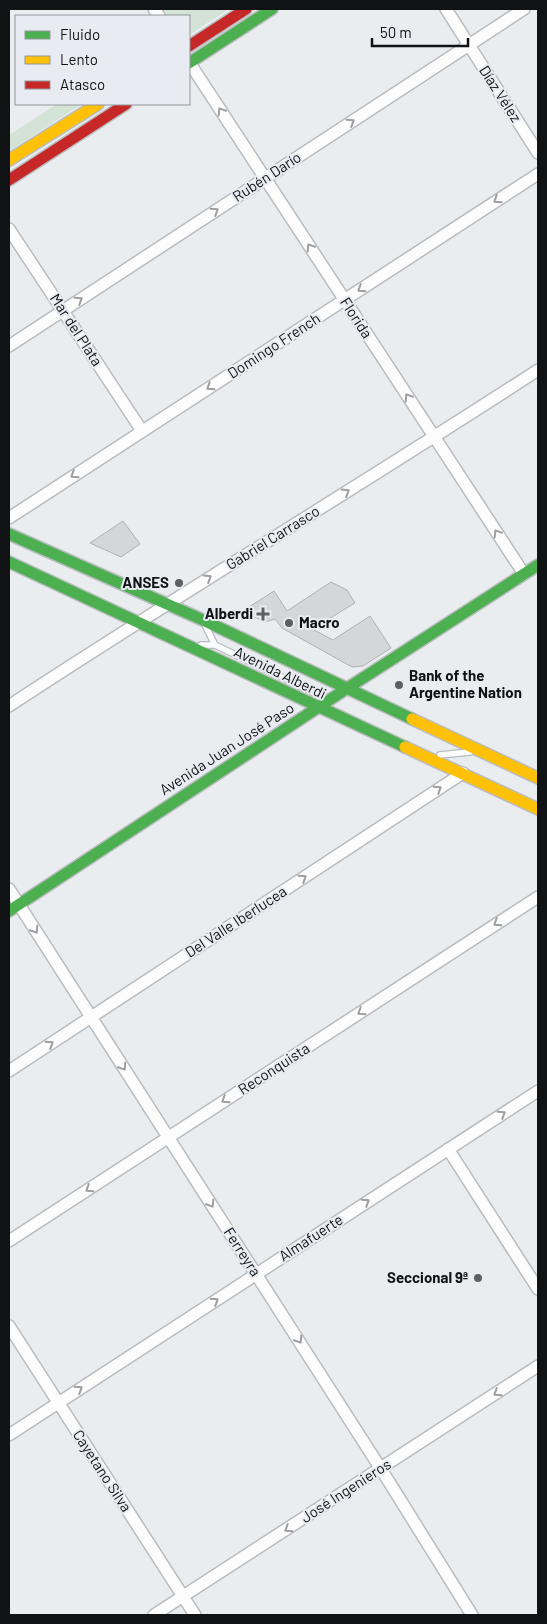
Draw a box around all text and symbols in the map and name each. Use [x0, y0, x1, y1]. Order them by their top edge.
legend [15, 15, 190, 105]
scale bar [372, 15, 468, 47]
text: 50 m [380, 23, 412, 41]
text: Fluido [60, 25, 100, 43]
text: Lento [60, 50, 98, 68]
street label: Díaz Vélez [476, 62, 526, 125]
text: Atasco [60, 75, 105, 93]
one-way arrow [218, 107, 227, 116]
one-way arrow [345, 119, 355, 128]
street label: Rubén Darío [229, 147, 304, 205]
one-way arrow [494, 194, 503, 203]
one-way arrow [209, 208, 219, 217]
one-way arrow [307, 243, 316, 252]
one-way arrow [357, 282, 366, 292]
street label: Mar del Plata [47, 290, 107, 369]
street label: Florida [337, 294, 377, 341]
one-way arrow [73, 297, 83, 306]
street label: Domingo French [224, 309, 323, 382]
one-way arrow [207, 381, 216, 390]
one-way arrow [405, 394, 415, 403]
one-way arrow [70, 469, 79, 479]
one-way arrow [341, 489, 350, 499]
street label: Gabriel Carrasco [222, 501, 323, 573]
one-way arrow [494, 530, 504, 539]
place label: ANSES [122, 573, 169, 591]
one-way arrow [203, 575, 212, 585]
marker: ANSES [173, 577, 185, 589]
place label: Alberdi [205, 604, 253, 622]
marker: Alberdi [257, 608, 269, 620]
place label: Macro [299, 613, 340, 631]
marker: Macro [283, 617, 295, 629]
street label: Avenida Alberdi [231, 642, 329, 702]
place label: Bank of the Argentine Nation [409, 666, 522, 701]
marker: Bank of the Argentine Nation [393, 679, 405, 691]
street label: Avenida Juan José Paso [156, 698, 297, 798]
one-way arrow [433, 786, 442, 795]
one-way arrow [297, 875, 306, 884]
street label: Del Valle Iberlucea [181, 882, 290, 961]
one-way arrow [494, 917, 503, 927]
one-way arrow [29, 925, 38, 934]
one-way arrow [357, 1006, 367, 1015]
street label: Reconquista [234, 1038, 313, 1098]
one-way arrow [44, 1041, 53, 1050]
one-way arrow [117, 1061, 126, 1071]
one-way arrow [221, 1094, 230, 1104]
one-way arrow [497, 1111, 506, 1120]
one-way arrow [85, 1183, 94, 1192]
one-way arrow [205, 1198, 214, 1207]
one-way arrow [361, 1199, 370, 1209]
street label: Almafuerte [275, 1210, 346, 1265]
street label: Ferreyra [220, 1224, 265, 1279]
place label: Seccional 9ª [387, 1268, 468, 1286]
marker: Seccional 9ª [472, 1272, 484, 1284]
one-way arrow [210, 1298, 219, 1307]
one-way arrow [292, 1335, 302, 1344]
one-way arrow [73, 1386, 83, 1395]
one-way arrow [494, 1387, 503, 1396]
street label: Cayetano Silva [70, 1426, 136, 1515]
street label: José Ingenieros [297, 1454, 394, 1526]
one-way arrow [284, 1523, 293, 1532]

